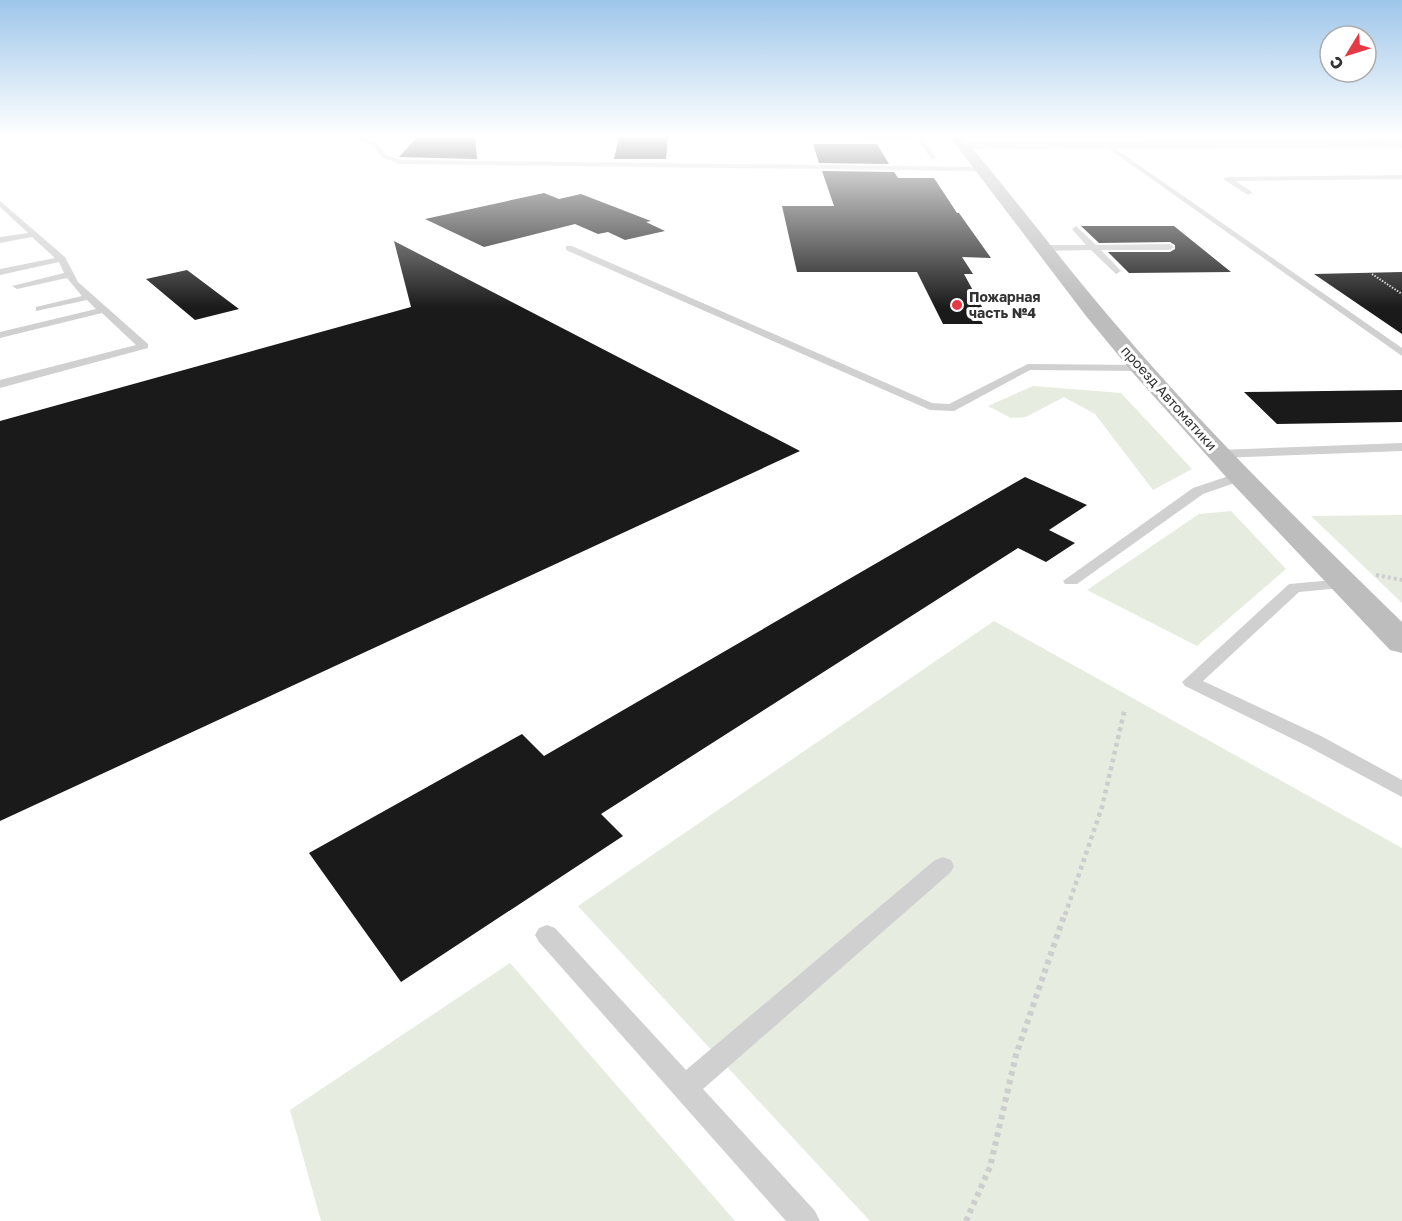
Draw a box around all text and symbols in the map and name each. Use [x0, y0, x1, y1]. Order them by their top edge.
north arrow [1318, 24, 1378, 84]
text: С [1325, 53, 1348, 74]
place label: Пожарная часть №4 [969, 288, 1041, 321]
marker: Пожарная часть №4 [950, 298, 964, 312]
street label: проезд Автоматики [1118, 342, 1221, 454]

